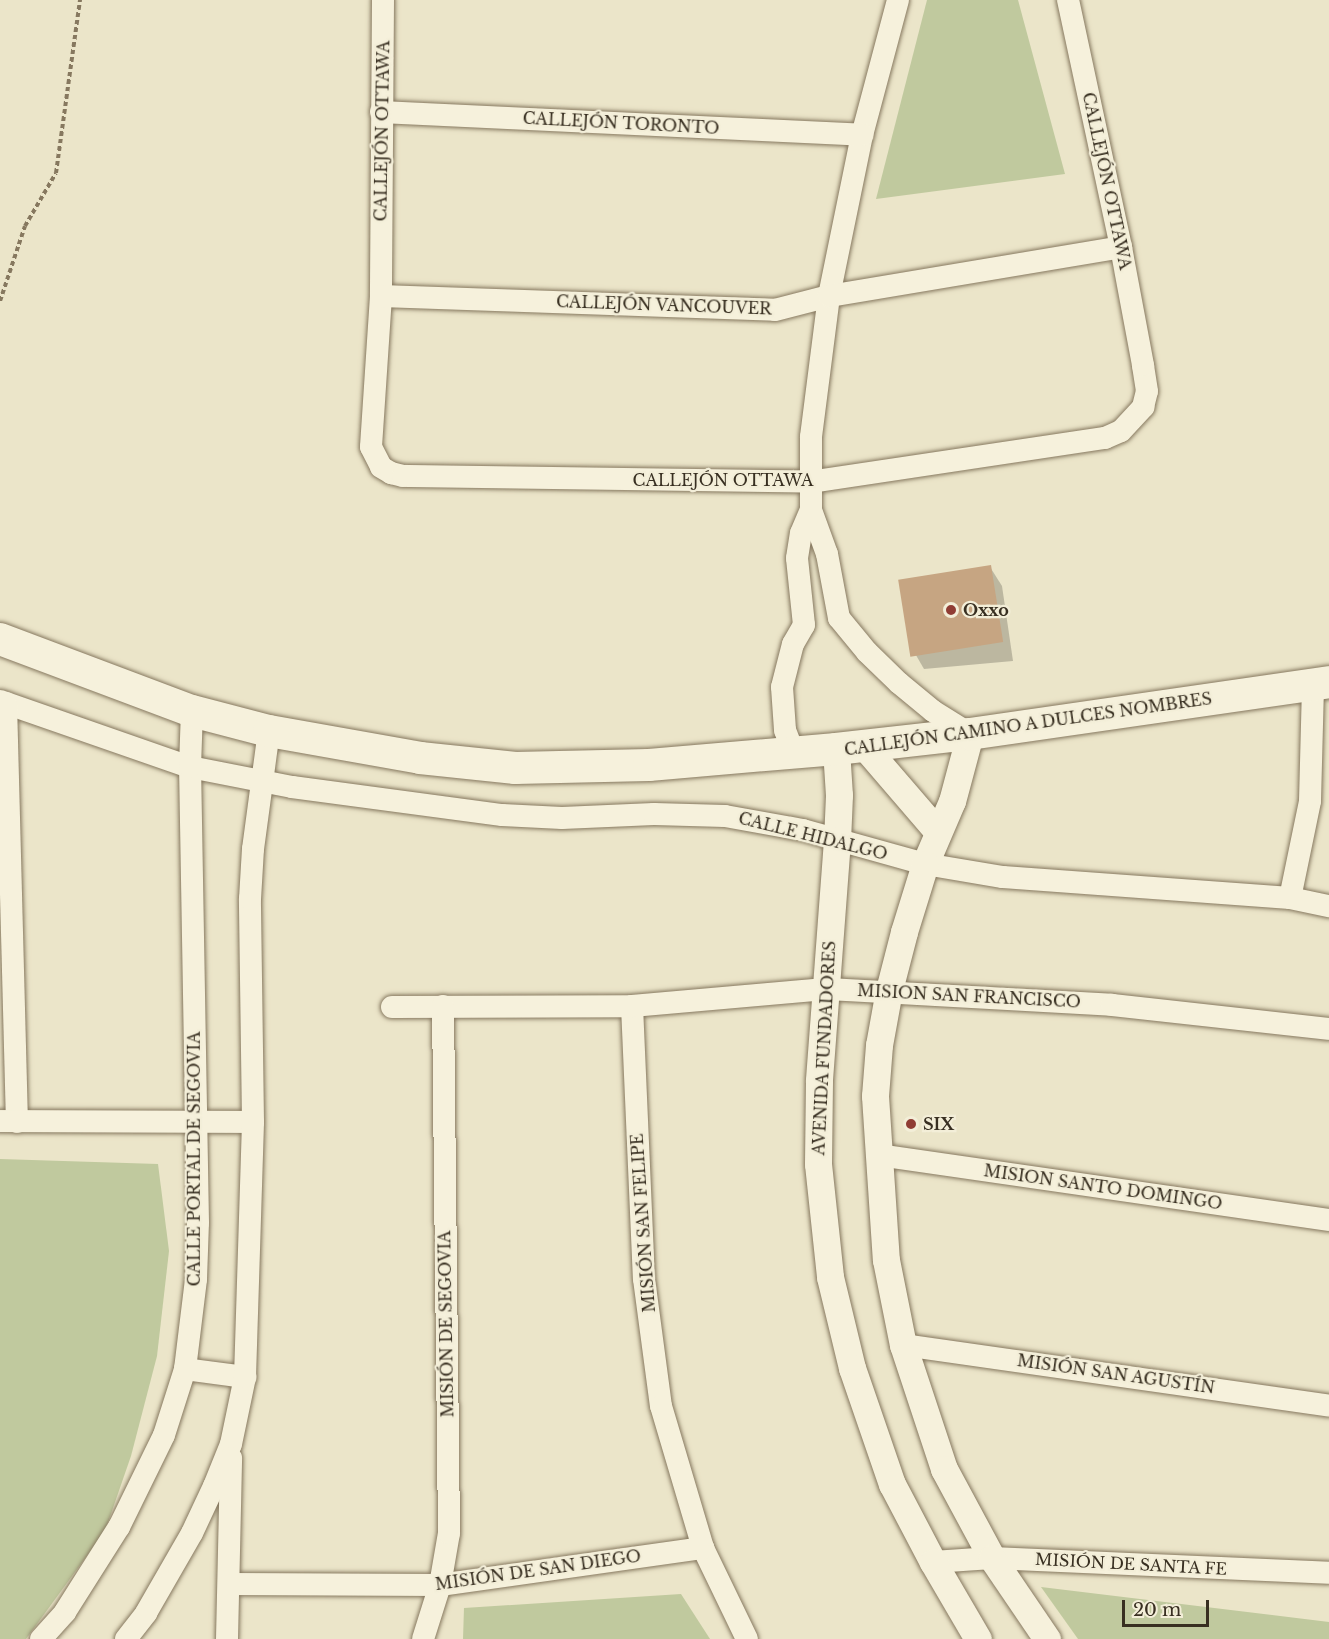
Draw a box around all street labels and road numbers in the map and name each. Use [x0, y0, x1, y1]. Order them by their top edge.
street label: CALLEJÓN OTTAWA [371, 40, 393, 222]
street label: CALLEJÓN OTTAWA [1079, 91, 1135, 271]
street label: CALLEJÓN TORONTO [522, 108, 720, 138]
street label: CALLEJÓN VANCOUVER [556, 292, 772, 318]
street label: CALLEJÓN OTTAWA [633, 470, 813, 490]
street label: CALLEJÓN CAMINO A DULCES NOMBRES [842, 689, 1214, 759]
street label: CALLE HIDALGO [737, 808, 889, 864]
street label: AVENIDA FUNDADORES [809, 940, 839, 1156]
street label: MISION SAN FRANCISCO [857, 981, 1081, 1011]
street label: CALLE PORTAL DE SEGOVIA [184, 1031, 204, 1287]
street label: MISIÓN SAN FELIPE [627, 1133, 659, 1313]
street label: MISION SANTO DOMINGO [983, 1161, 1223, 1213]
street label: MISIÓN DE SEGOVIA [435, 1230, 457, 1418]
street label: MISIÓN SAN AGUSTÍN [1016, 1351, 1216, 1397]
street label: MISIÓN DE SAN DIEGO [434, 1546, 642, 1594]
street label: MISIÓN DE SANTA FE [1034, 1549, 1228, 1579]

